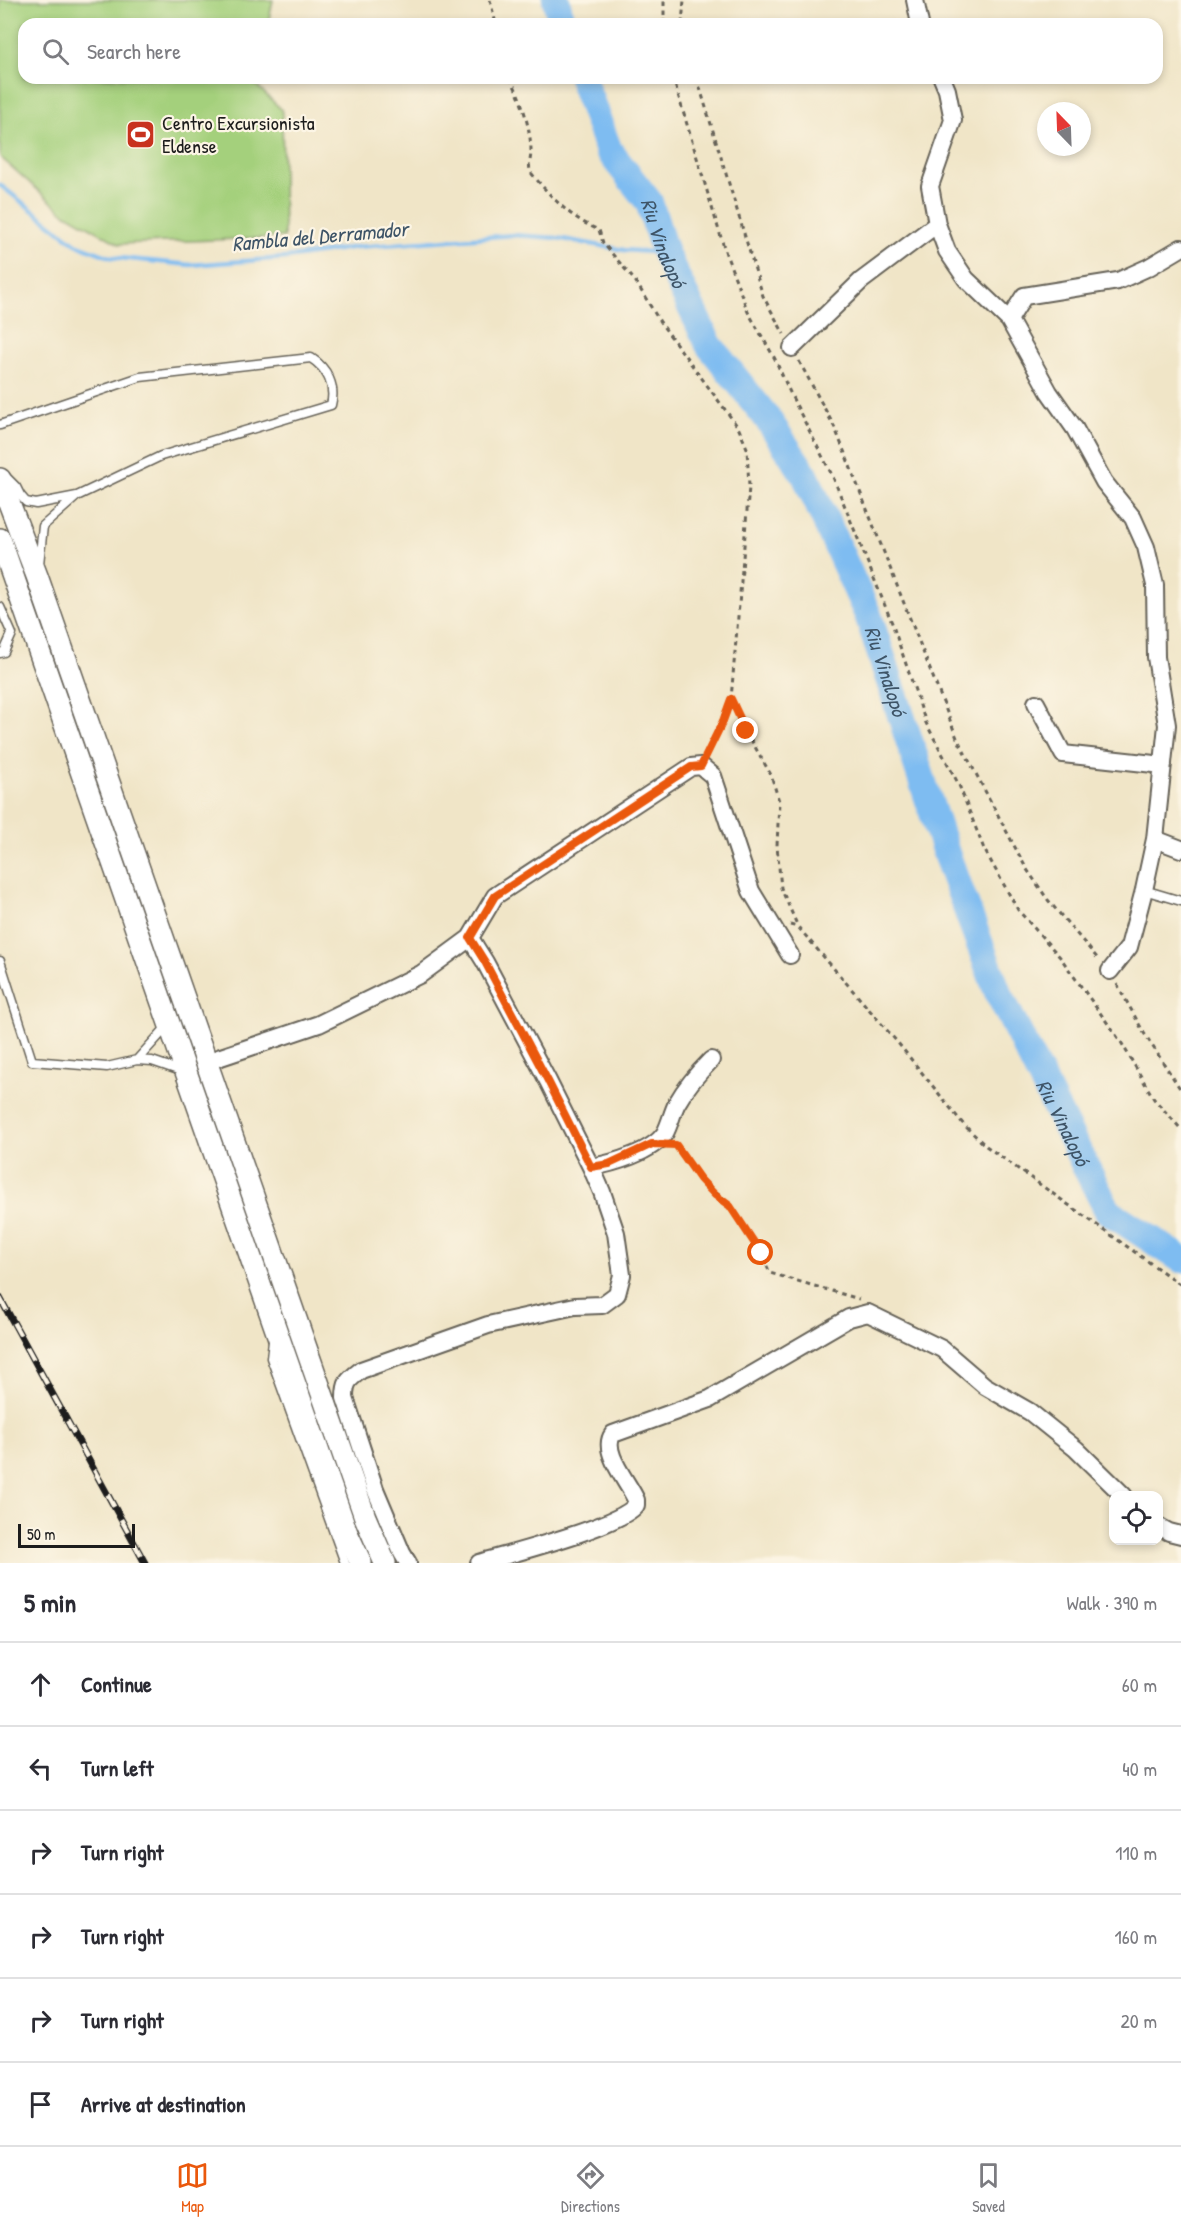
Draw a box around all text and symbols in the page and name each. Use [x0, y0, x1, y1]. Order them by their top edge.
search box [18, 18, 1163, 84]
icon: search [39, 35, 72, 68]
text: Search here [87, 36, 181, 66]
north arrow [1037, 102, 1091, 156]
place label: Centro Excursionista Eldense [162, 109, 315, 159]
sports icon: Centro Excursionista Eldense [125, 118, 157, 150]
water label: Riu Vinalopó [634, 195, 695, 294]
water label: Rambla del Derramador [231, 214, 412, 258]
water label: Riu Vinalopó [858, 622, 915, 721]
route end [732, 717, 758, 743]
water label: Riu Vinalopó [1030, 1074, 1098, 1172]
route start [747, 1239, 773, 1265]
map controls [1109, 1491, 1163, 1545]
button: locate [1109, 1491, 1163, 1545]
scale bar [18, 1521, 135, 1548]
text: 50 m [27, 1523, 56, 1545]
text: 5 min [24, 1585, 76, 1620]
text: Walk · 390 m [1067, 1589, 1157, 1616]
icon: ahead [24, 1668, 57, 1701]
text: Continue [81, 1669, 152, 1699]
text: 60 m [1122, 1671, 1157, 1698]
icon: left [24, 1752, 57, 1785]
text: Turn left [81, 1753, 154, 1783]
text: 40 m [1122, 1755, 1157, 1782]
icon: right [24, 1836, 57, 1869]
text: Turn right [81, 1837, 164, 1867]
text: 110 m [1115, 1839, 1157, 1866]
icon: right [24, 1920, 57, 1953]
text: Turn right [81, 1921, 164, 1951]
text: 160 m [1115, 1923, 1157, 1950]
icon: right [24, 2004, 57, 2037]
text: Turn right [81, 2005, 164, 2035]
text: 20 m [1120, 2007, 1157, 2034]
icon: arrive [24, 2088, 57, 2121]
text: Arrive at destination [81, 2089, 246, 2119]
tab: Map [176, 2159, 209, 2217]
tab: Directions [561, 2159, 620, 2217]
tab: Saved [972, 2159, 1005, 2217]

